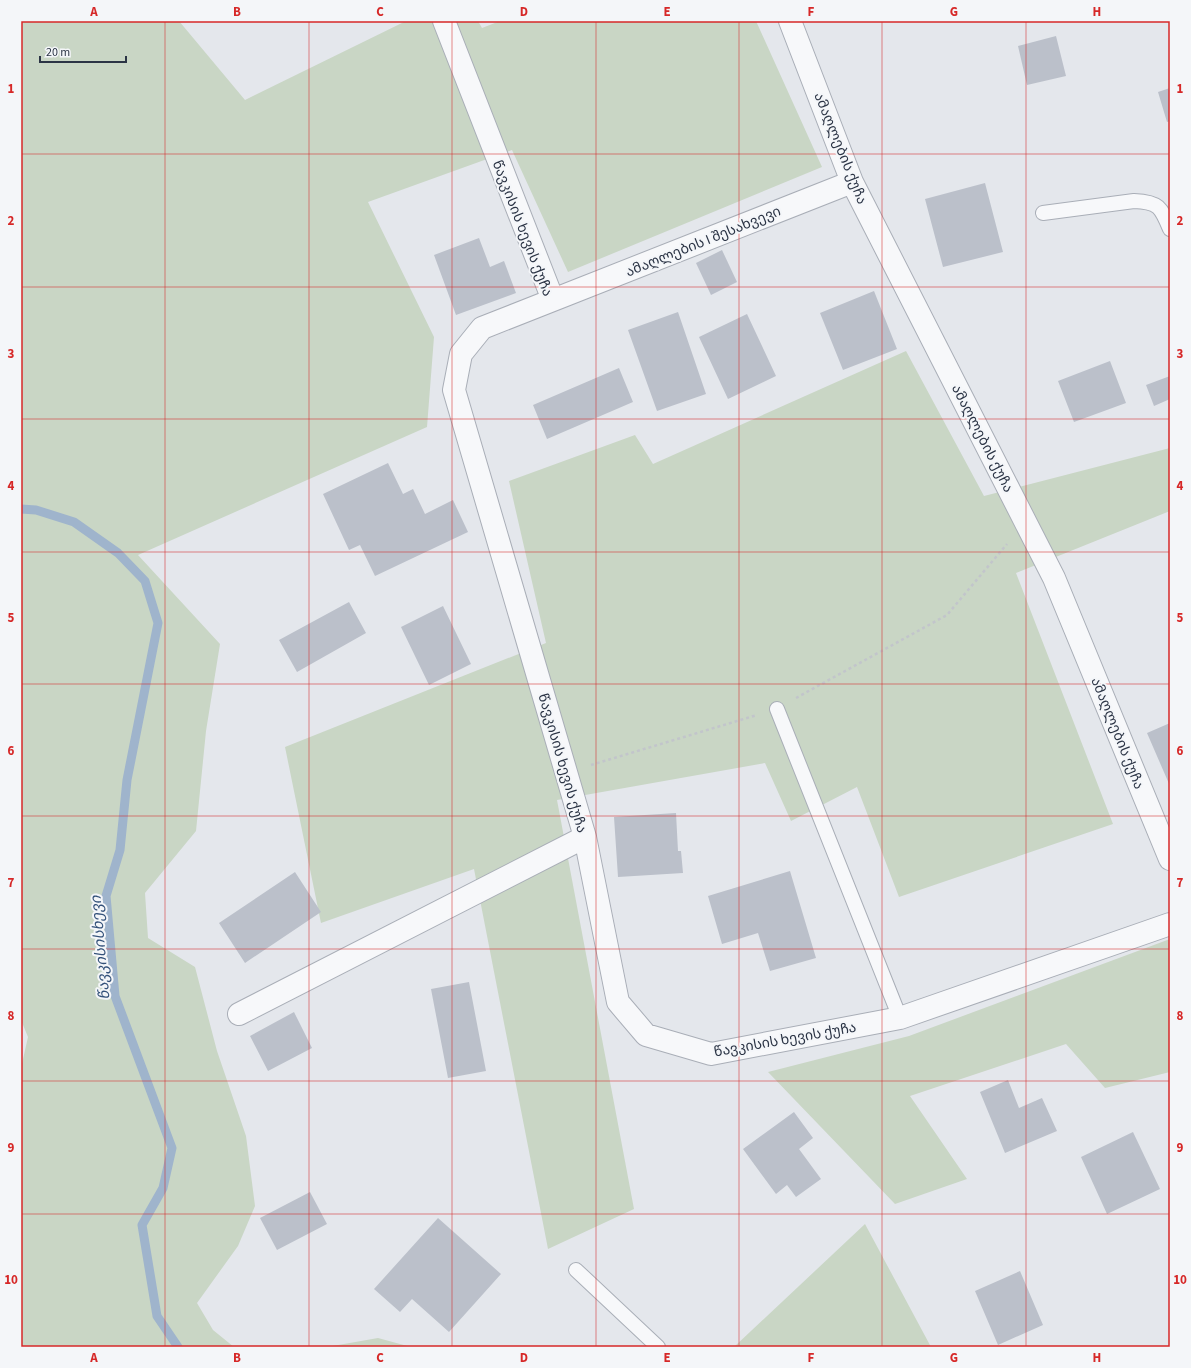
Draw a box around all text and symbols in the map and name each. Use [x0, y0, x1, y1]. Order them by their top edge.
text: A [89, 3, 98, 21]
text: B [233, 3, 241, 21]
text: C [376, 3, 384, 21]
text: D [520, 3, 528, 21]
text: E [663, 3, 671, 21]
text: F [808, 3, 815, 21]
text: G [950, 3, 958, 21]
text: H [1093, 3, 1101, 21]
scale bar [40, 38, 126, 64]
text: 20 m [46, 44, 70, 61]
text: 1 [8, 80, 15, 98]
text: 1 [1177, 80, 1184, 98]
street label: ამაღლების ქუჩა [809, 89, 872, 207]
street label: წავკისის ხევის ქუჩა [487, 157, 557, 299]
street label: ამაღლების I შესახვევი [623, 202, 784, 282]
text: 2 [8, 212, 15, 230]
text: 2 [1177, 212, 1184, 230]
text: 3 [8, 345, 15, 363]
text: 3 [1177, 345, 1184, 363]
street label: ამაღლების ქუჩა [946, 381, 1018, 496]
text: 4 [8, 477, 15, 495]
text: 4 [1177, 477, 1184, 495]
text: 5 [8, 609, 15, 627]
text: 5 [1177, 609, 1184, 627]
street label: ამაღლების ქუჩა [1086, 674, 1149, 792]
street label: წავკისის ხევის ქუჩა [533, 691, 592, 835]
text: 6 [8, 742, 15, 760]
text: 6 [1177, 742, 1184, 760]
text: 7 [8, 874, 15, 892]
text: 7 [1177, 874, 1184, 892]
water label: წავკისისხევი [85, 894, 116, 1001]
text: 8 [8, 1007, 15, 1025]
text: 8 [1177, 1007, 1184, 1025]
street label: წავკისის ხევის ქუჩა [712, 1018, 858, 1062]
text: 9 [8, 1139, 15, 1157]
text: 9 [1177, 1139, 1184, 1157]
text: 10 [4, 1271, 18, 1289]
text: 10 [1173, 1271, 1187, 1289]
text: A [89, 1349, 98, 1367]
text: B [233, 1349, 241, 1367]
text: C [376, 1349, 384, 1367]
text: D [520, 1349, 528, 1367]
text: E [663, 1349, 671, 1367]
text: F [808, 1349, 815, 1367]
text: G [950, 1349, 958, 1367]
text: H [1093, 1349, 1101, 1367]

